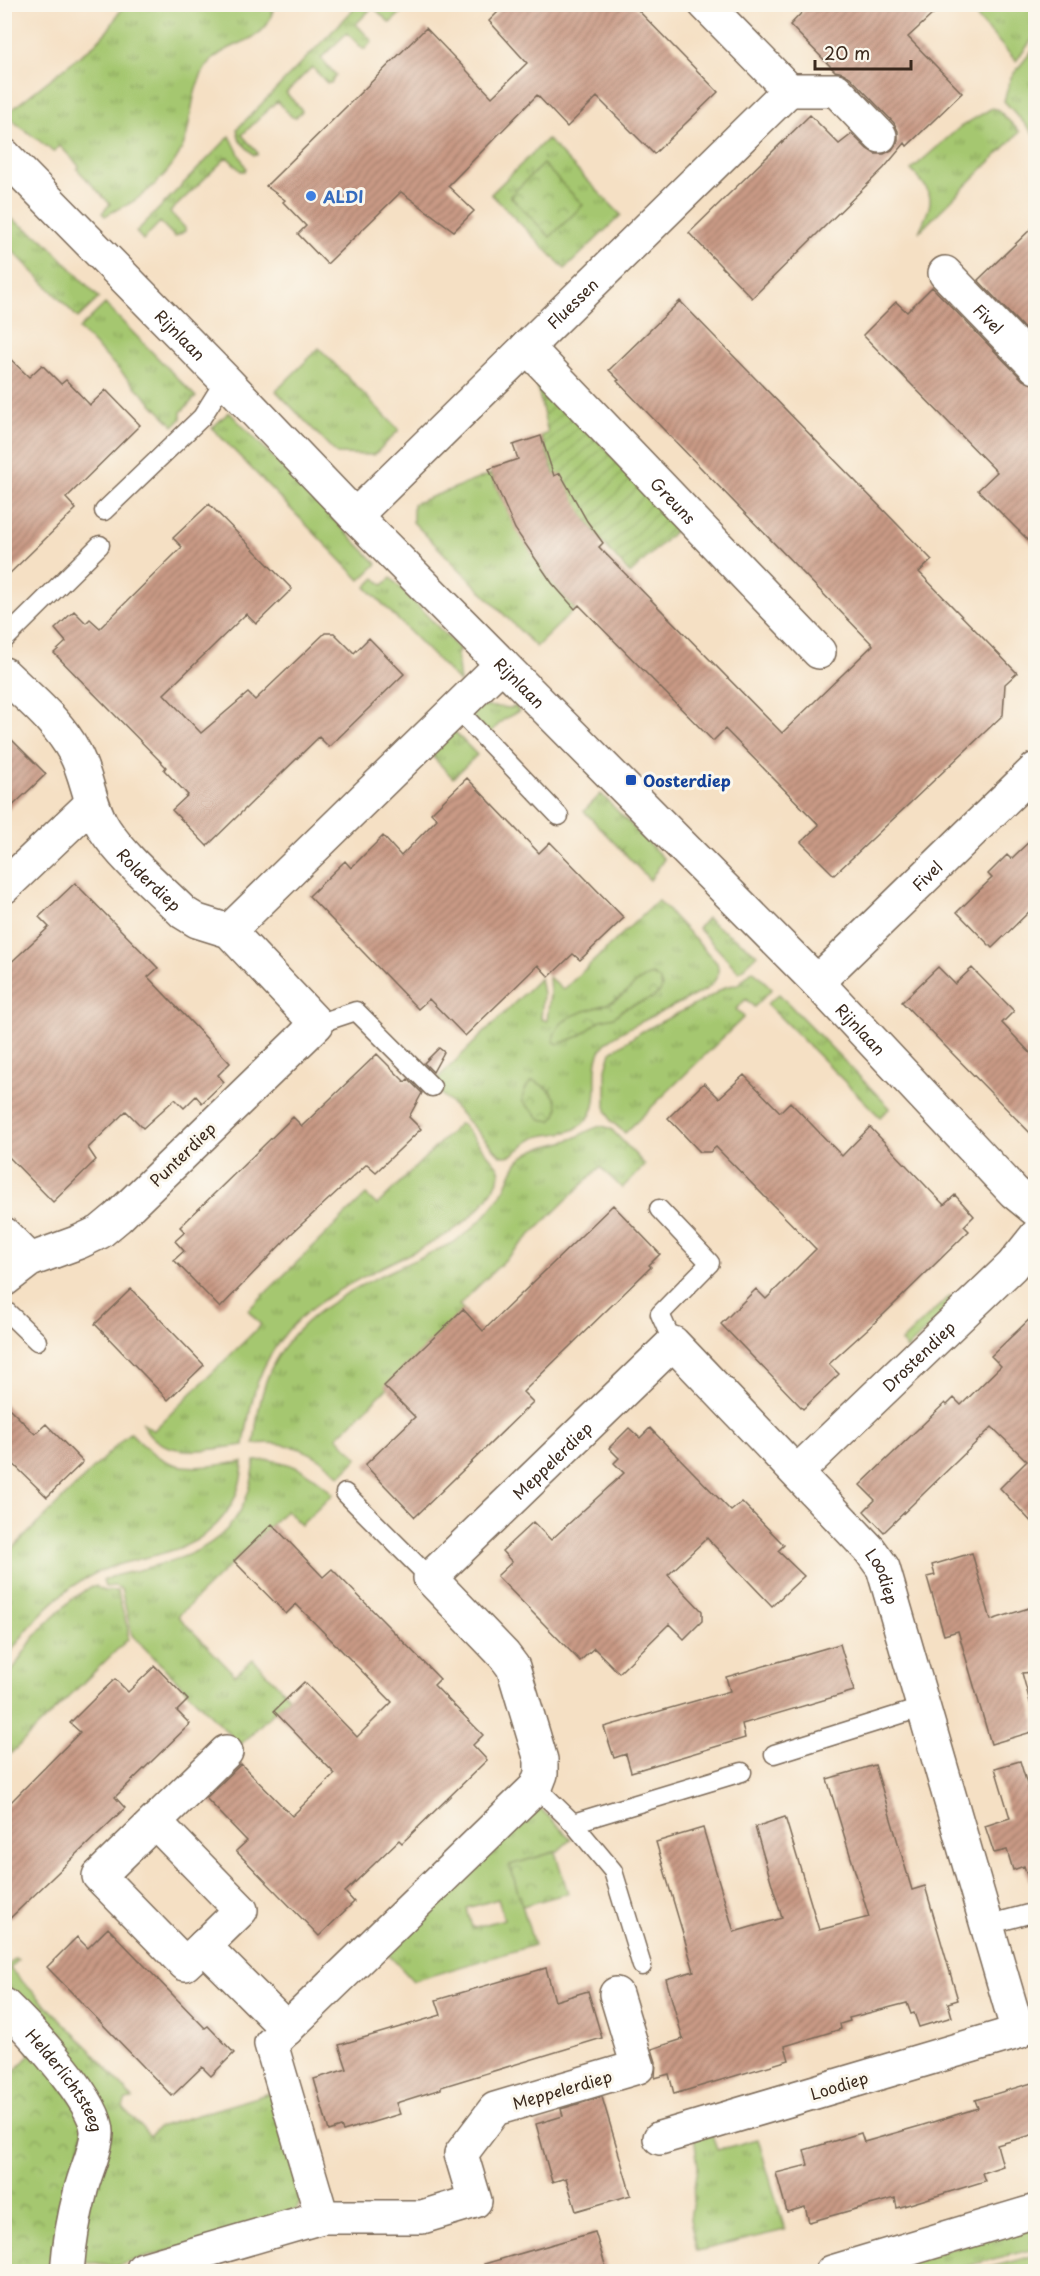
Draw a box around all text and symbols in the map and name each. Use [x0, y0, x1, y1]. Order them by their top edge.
scale bar [815, 33, 911, 71]
text: 20 m [824, 39, 870, 66]
place label: ALDI [322, 184, 364, 208]
marker: ALDI [304, 189, 318, 203]
street label: Fluessen [541, 272, 603, 334]
street label: Fivel [968, 298, 1009, 339]
street label: Rijnlaan [150, 304, 211, 366]
street label: Greuns [645, 471, 702, 529]
street label: Rijnlaan [489, 652, 551, 713]
place label: Oosterdiep [643, 768, 731, 792]
marker: Oosterdiep [624, 773, 638, 787]
street label: Rolderdiep [112, 842, 187, 917]
street label: Fivel [906, 855, 947, 896]
street label: Rijnlaan [831, 998, 891, 1060]
street label: Punterdiep [143, 1116, 221, 1192]
street label: Drostendiep [876, 1315, 960, 1397]
street label: Meppelerdiep [507, 1416, 597, 1504]
street label: Loodiep [860, 1543, 905, 1607]
street label: Helderlichtsteeg [21, 2023, 109, 2134]
street label: Meppelerdiep [509, 2063, 615, 2115]
street label: Loodiep [807, 2065, 871, 2105]

